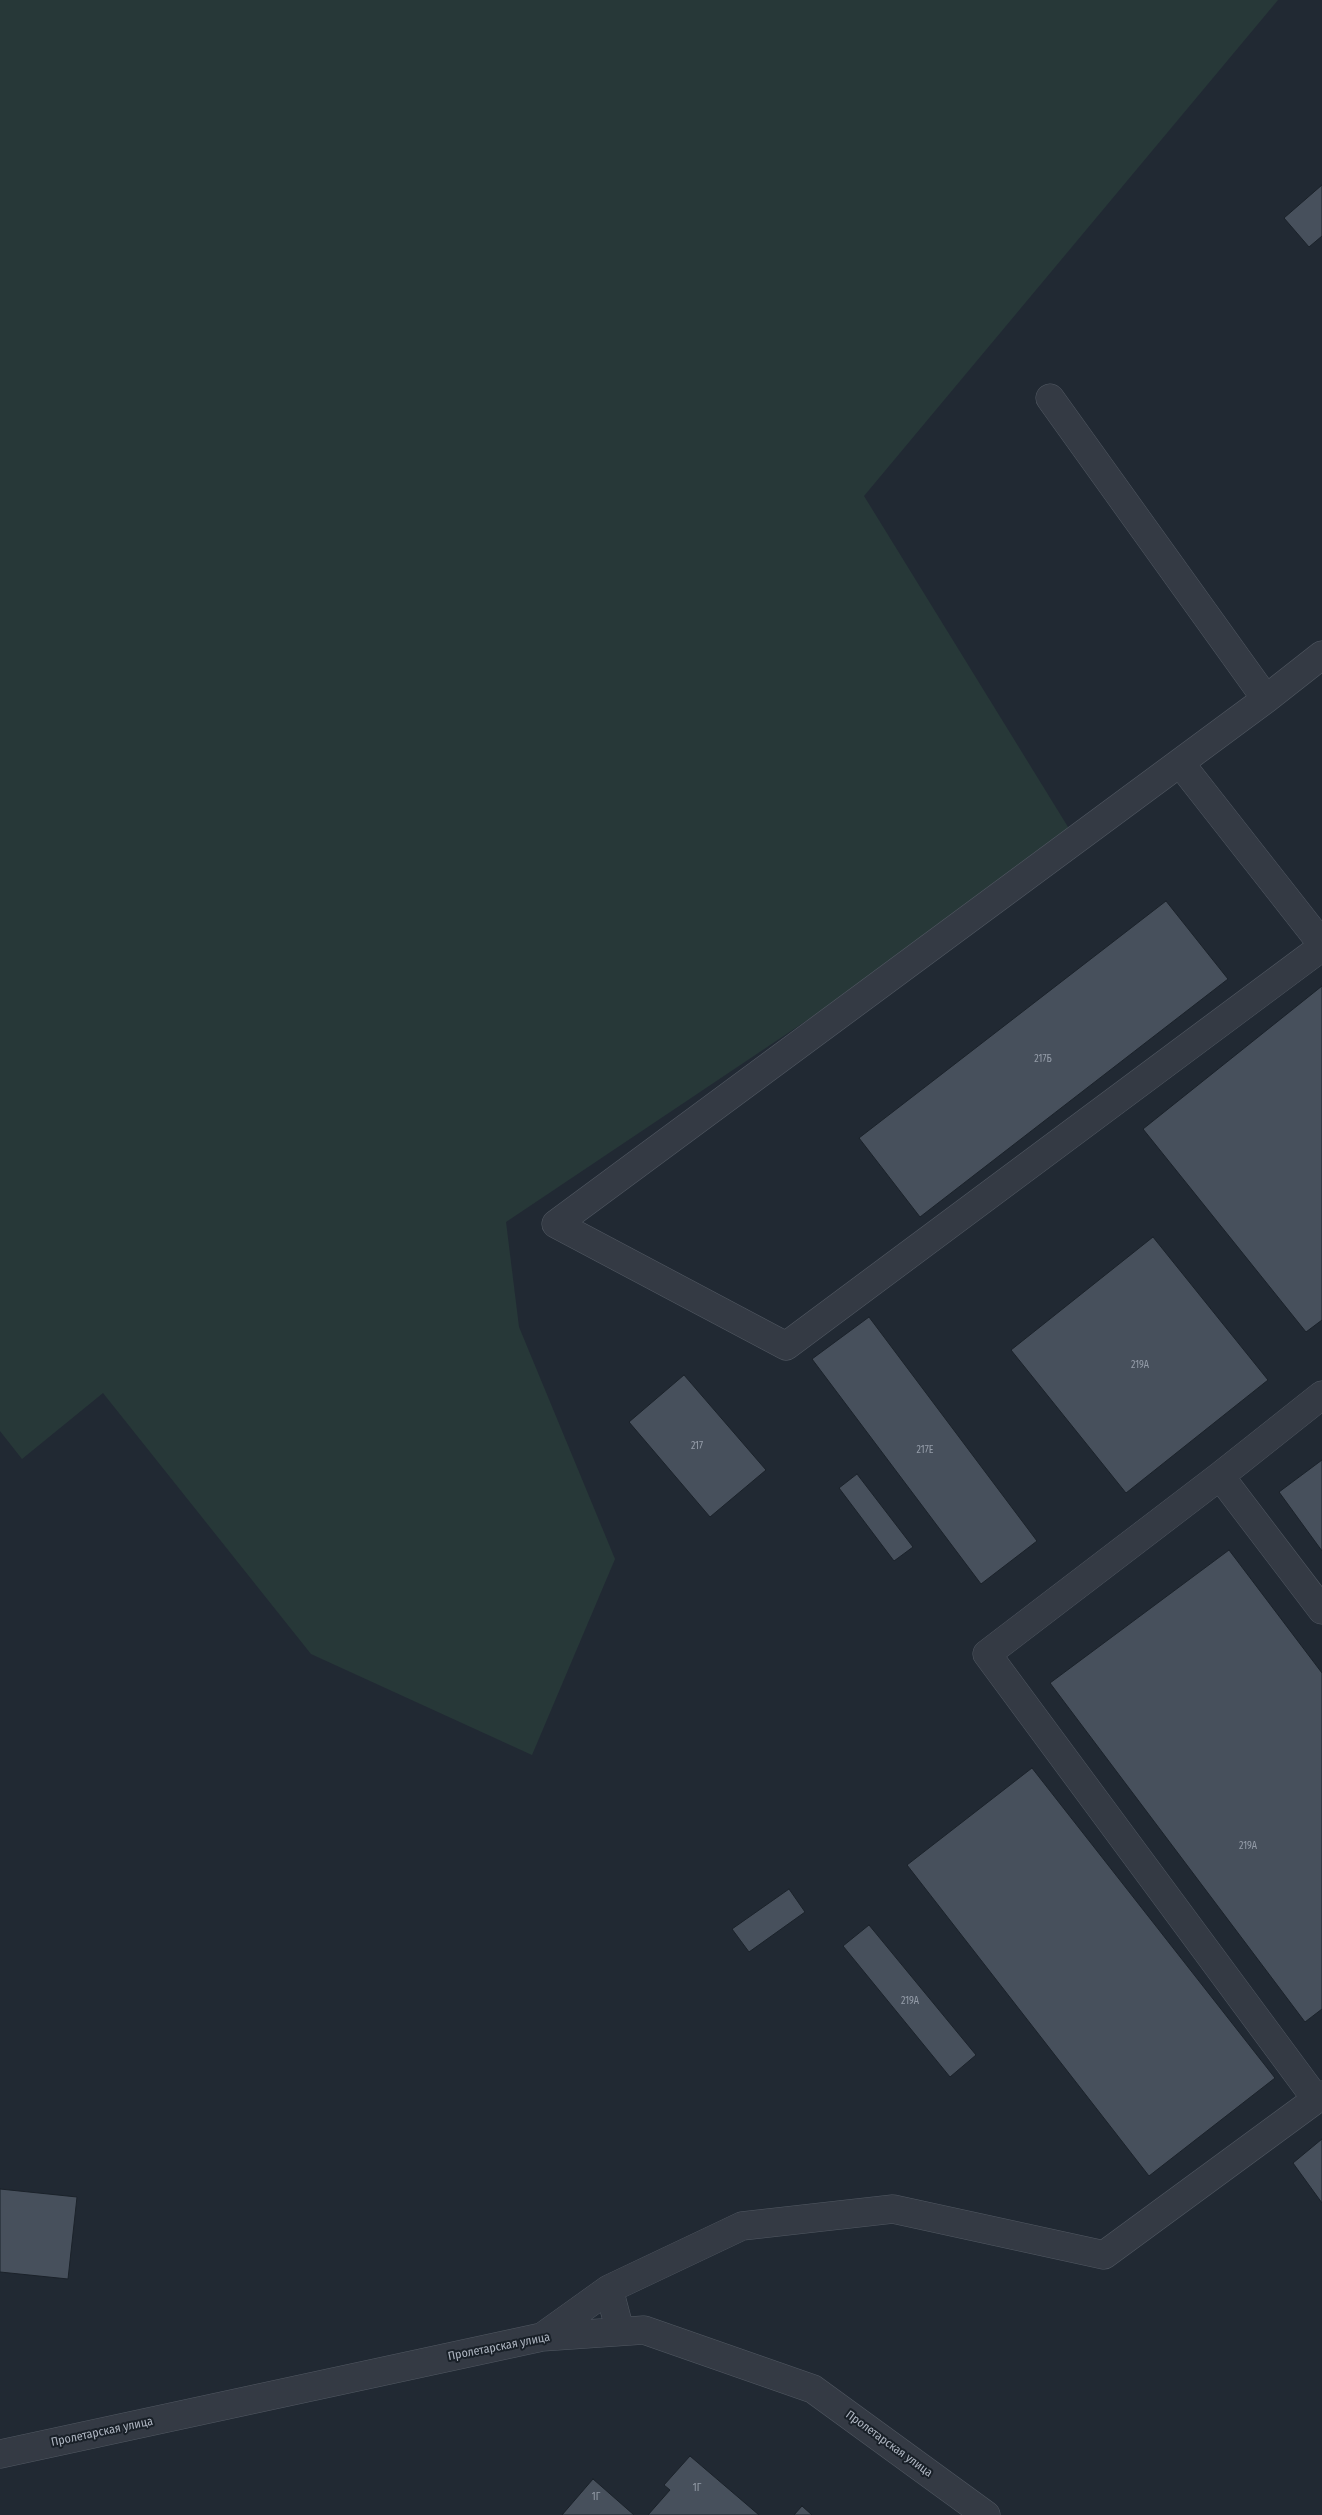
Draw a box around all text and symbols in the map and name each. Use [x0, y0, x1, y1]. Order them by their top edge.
house number: 217Б [1034, 1053, 1052, 1065]
house number: 219А [1131, 1359, 1149, 1371]
house number: 217 [691, 1440, 703, 1452]
house number: 217Е [917, 1444, 933, 1456]
house number: 219А [1239, 1840, 1257, 1852]
house number: 219А [901, 1995, 919, 2007]
street label: Пролетарская улица [447, 2330, 551, 2364]
street label: Пролетарская улица [843, 2408, 935, 2480]
street label: Пролетарская улица [50, 2414, 154, 2450]
house number: 1Г [693, 2482, 701, 2494]
house number: 1Г [592, 2491, 600, 2503]

